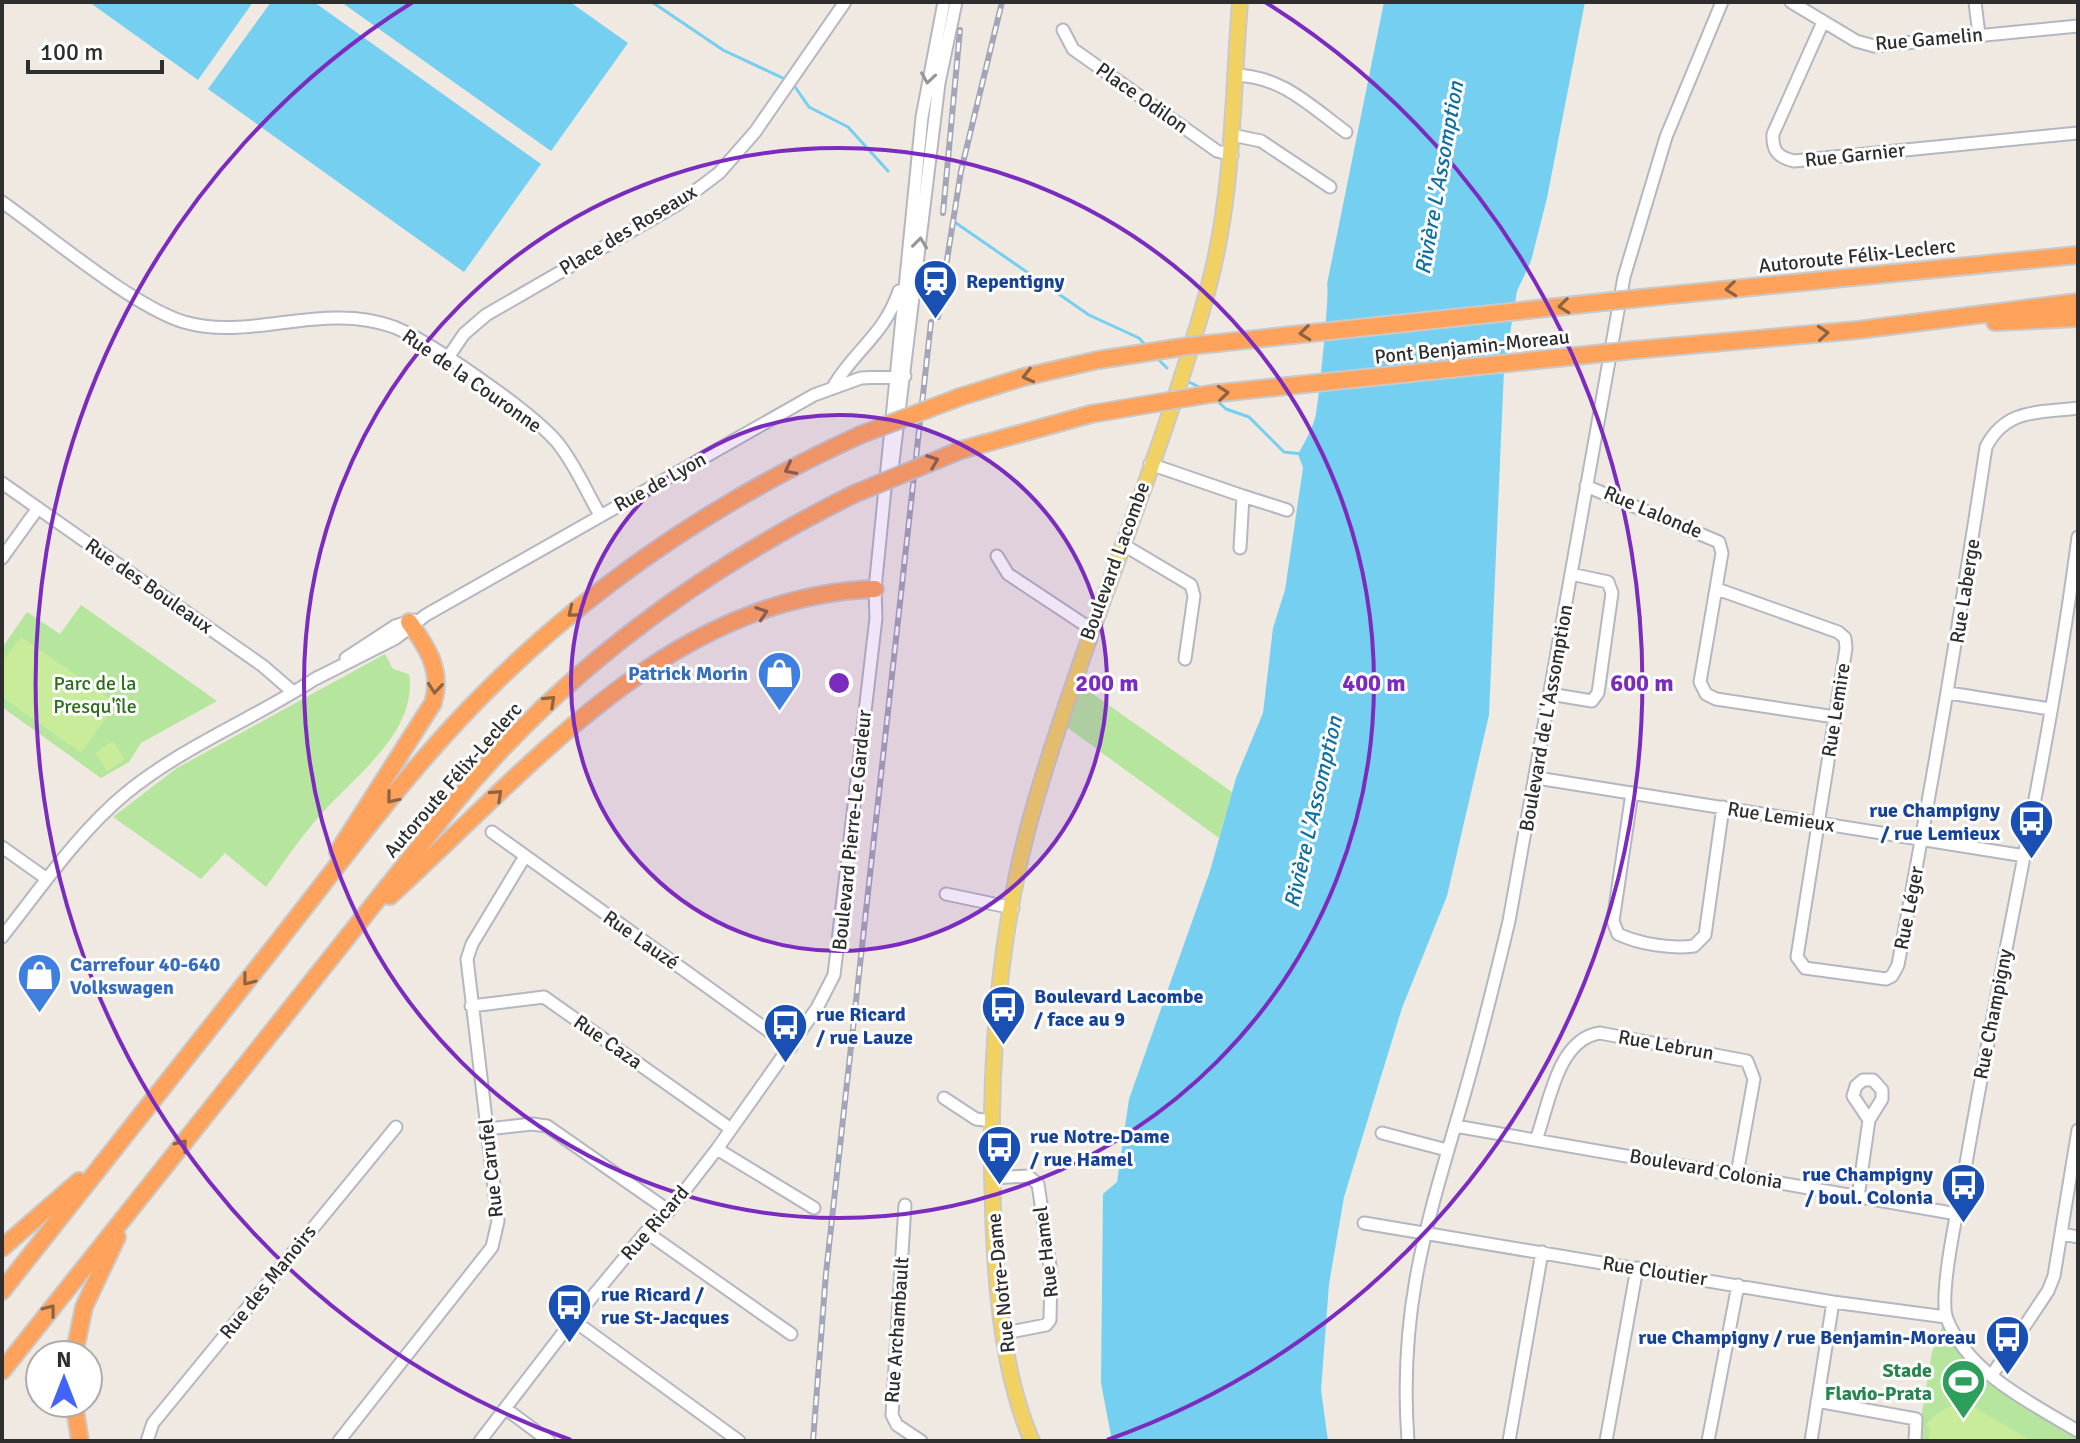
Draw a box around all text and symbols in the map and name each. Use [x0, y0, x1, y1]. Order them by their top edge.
street label: Rue Gamelin [1874, 22, 1984, 56]
scale bar [28, 24, 162, 74]
text: 100 m [40, 37, 103, 67]
street label: Place Odilon [1091, 57, 1193, 139]
one-way arrow [920, 72, 937, 85]
water label: Rivière L'Assomption [1409, 78, 1469, 277]
street label: Rue Garnier [1804, 137, 1907, 173]
street label: Place des Roseaux [555, 179, 701, 281]
street label: Autoroute Félix-Leclerc [1757, 233, 1957, 279]
one-way arrow [912, 236, 929, 249]
station icon: Repentigny [911, 257, 959, 320]
place label: Repentigny [966, 269, 1064, 294]
one-way arrow [1724, 280, 1737, 297]
one-way arrow [1557, 298, 1570, 315]
street label: Rue de la Couronne [397, 323, 547, 439]
street label: Pont Benjamin-Moreau [1373, 324, 1571, 370]
one-way arrow [1817, 324, 1830, 341]
one-way arrow [1298, 325, 1311, 342]
one-way arrow [1022, 367, 1036, 384]
one-way arrow [1217, 384, 1230, 401]
street label: Rue de Lyon [609, 446, 711, 518]
one-way arrow [925, 454, 939, 471]
one-way arrow [783, 459, 798, 474]
street label: Boulevard Lacombe [1075, 478, 1155, 644]
street label: Rue Lalonde [1600, 480, 1706, 544]
street label: Rue des Bouleaux [80, 533, 218, 639]
street label: Rue Laberge [1944, 537, 1986, 645]
one-way arrow [568, 602, 582, 617]
street label: Boulevard de L'Assomption [1514, 602, 1578, 834]
one-way arrow [754, 607, 768, 623]
shop icon: Patrick Morin [755, 649, 803, 712]
place label: Patrick Morin [628, 661, 748, 686]
street label: Rue Lemire [1816, 661, 1856, 759]
text: 200 m [1075, 668, 1139, 698]
text: 400 m [1342, 668, 1406, 698]
text: 600 m [1610, 668, 1674, 698]
centre of rings [825, 669, 853, 697]
park label: Parc de la Presqu'île [53, 671, 137, 719]
one-way arrow [427, 682, 444, 695]
one-way arrow [541, 695, 555, 710]
street label: Autoroute Félix-Leclerc [379, 697, 527, 863]
street label: Boulevard Pierre-Le Gardeur [827, 708, 877, 952]
water label: Rivière L'Assomption [1278, 713, 1348, 910]
one-way arrow [388, 789, 402, 804]
one-way arrow [488, 790, 502, 805]
street label: Rue Lemieux [1726, 796, 1836, 838]
place label: rue Champigny / rue Lemieux [1869, 798, 2000, 846]
bus stop icon: rue Champigny / rue Lemieux [2007, 798, 2055, 861]
street label: Rue Léger [1889, 863, 1929, 952]
street label: Rue Lauzé [598, 905, 684, 975]
street label: Rue Champigny [1968, 946, 2018, 1081]
shop icon: Carrefour 40-640 Volkswagen [15, 951, 63, 1014]
place label: Carrefour 40-640 Volkswagen [70, 952, 221, 1000]
one-way arrow [243, 971, 258, 985]
bus stop icon: Boulevard Lacombe / face au 9 [979, 983, 1027, 1046]
place label: Boulevard Lacombe / face au 9 [1034, 984, 1203, 1032]
bus stop icon: rue Ricard / rue Lauze [761, 1002, 809, 1065]
place label: rue Ricard / rue Lauze [816, 1002, 913, 1050]
street label: Rue Caza [569, 1009, 647, 1075]
street label: Rue Lebrun [1616, 1024, 1716, 1066]
street label: Rue Carufel [473, 1117, 509, 1219]
bus stop icon: rue Notre-Dame / rue Hamel [975, 1124, 1023, 1187]
place label: rue Notre-Dame / rue Hamel [1030, 1124, 1170, 1172]
one-way arrow [172, 1140, 187, 1154]
street label: Boulevard Colonia [1627, 1143, 1785, 1195]
bus stop icon: rue Champigny / boul. Colonia [1940, 1161, 1988, 1224]
place label: rue Champigny / boul. Colonia [1802, 1162, 1933, 1210]
street label: Rue Ricard [616, 1180, 694, 1266]
street label: Rue Hamel [1028, 1205, 1064, 1299]
street label: Rue Notre-Dame [981, 1212, 1021, 1354]
street label: Rue des Manoirs [214, 1220, 322, 1344]
street label: Rue Cloutier [1601, 1250, 1710, 1292]
street label: Rue Archambault [879, 1256, 915, 1404]
bus stop icon: rue Ricard / rue St-Jacques [546, 1281, 594, 1344]
place label: rue Ricard / rue St-Jacques [601, 1282, 729, 1330]
one-way arrow [41, 1304, 55, 1319]
bus stop icon: rue Champigny / rue Benjamin-Moreau [1983, 1313, 2031, 1376]
place label: rue Champigny / rue Benjamin-Moreau [1638, 1325, 1976, 1350]
north arrow [24, 1339, 104, 1419]
text: N [56, 1346, 72, 1373]
sports icon: Stade Flavio-Prata [1939, 1357, 1987, 1420]
place label: Stade Flavio-Prata [1825, 1358, 1932, 1406]

